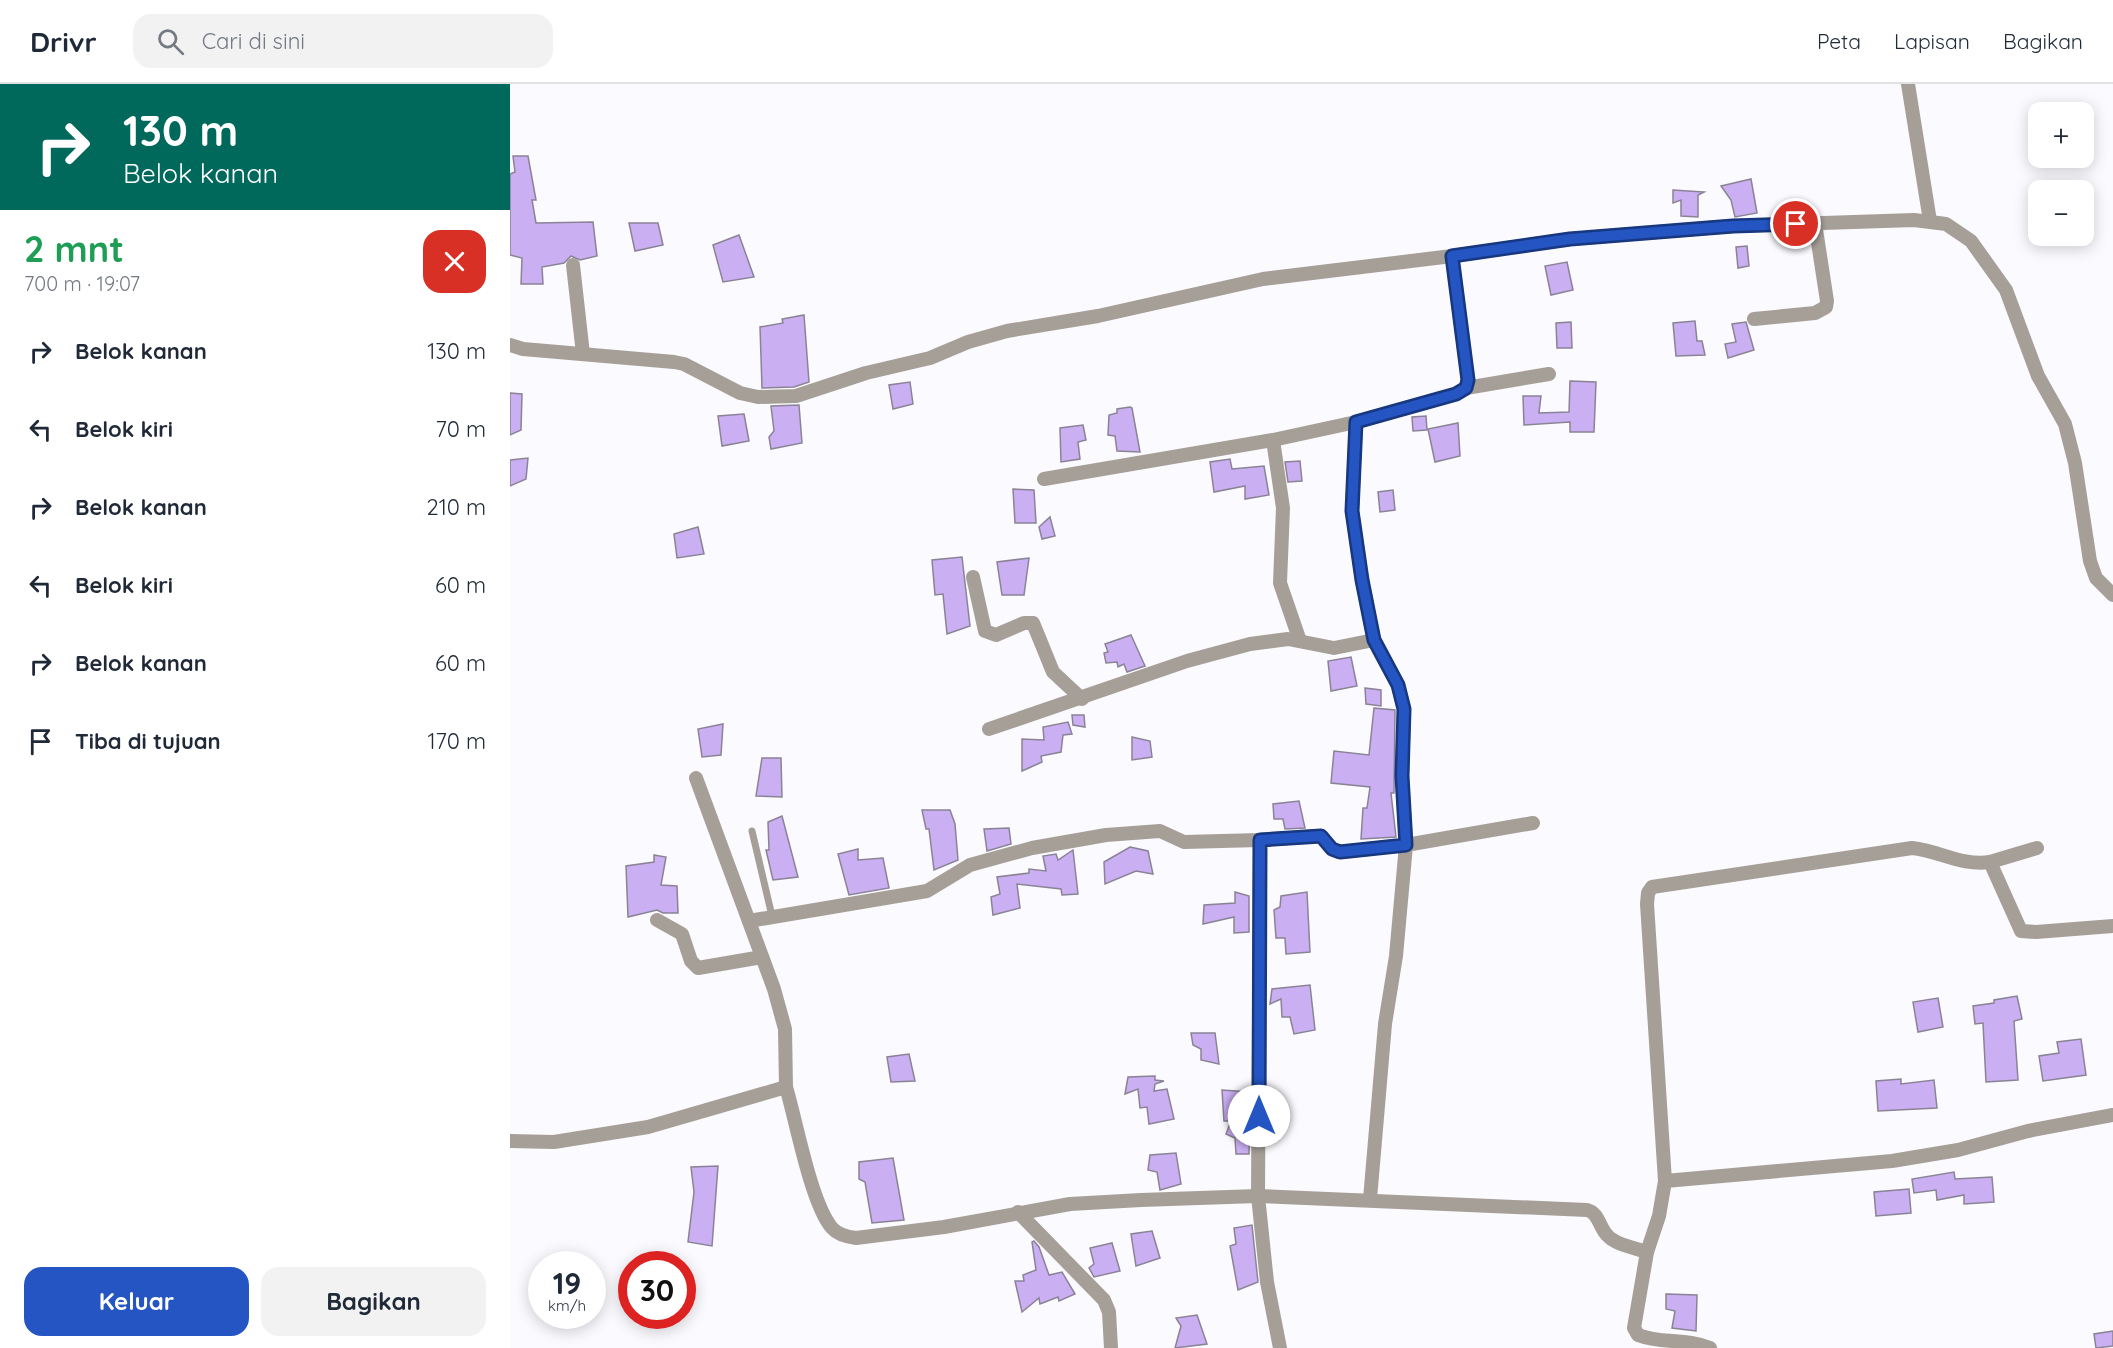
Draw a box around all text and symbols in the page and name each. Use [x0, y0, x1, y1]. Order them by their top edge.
search box [133, 14, 553, 68]
text: Drivr [30, 24, 97, 59]
icon: search [154, 25, 187, 58]
text: Cari di sini [202, 27, 305, 55]
text: Peta [1817, 28, 1861, 54]
text: Lapisan [1894, 28, 1970, 54]
text: Bagikan [2003, 28, 2083, 54]
map controls [2028, 102, 2094, 246]
button: + [2028, 102, 2094, 168]
text: 130 m [123, 104, 238, 157]
icon: right [24, 108, 102, 186]
text: Belok kanan [123, 156, 278, 190]
button: − [2028, 180, 2094, 246]
pin [1770, 198, 1821, 249]
icon: arrive [1779, 207, 1812, 240]
text: 2 mnt [24, 226, 124, 271]
button: close [423, 230, 486, 293]
text: 700 m · 19:07 [24, 271, 140, 296]
icon: right [24, 335, 57, 368]
text: Belok kanan [75, 337, 207, 365]
text: 130 m [427, 337, 486, 365]
icon: left [24, 413, 57, 446]
text: Belok kiri [75, 415, 173, 443]
text: 70 m [436, 415, 486, 443]
icon: right [24, 491, 57, 524]
text: Belok kanan [75, 493, 207, 521]
text: 210 m [427, 493, 486, 521]
icon: left [24, 569, 57, 602]
text: Belok kiri [75, 571, 173, 599]
text: 60 m [435, 571, 486, 599]
icon: right [24, 647, 57, 680]
text: Belok kanan [75, 649, 207, 677]
text: 60 m [435, 649, 486, 677]
icon: arrive [24, 725, 57, 758]
text: Tiba di tujuan [75, 727, 221, 755]
text: 170 m [427, 727, 486, 755]
position arrow [1227, 1084, 1291, 1148]
speed limit sign: 30 [618, 1251, 696, 1329]
text: 19 [553, 1264, 581, 1302]
button: Keluar [24, 1267, 249, 1336]
button: Bagikan [261, 1267, 486, 1336]
text: km/h [548, 1296, 586, 1315]

